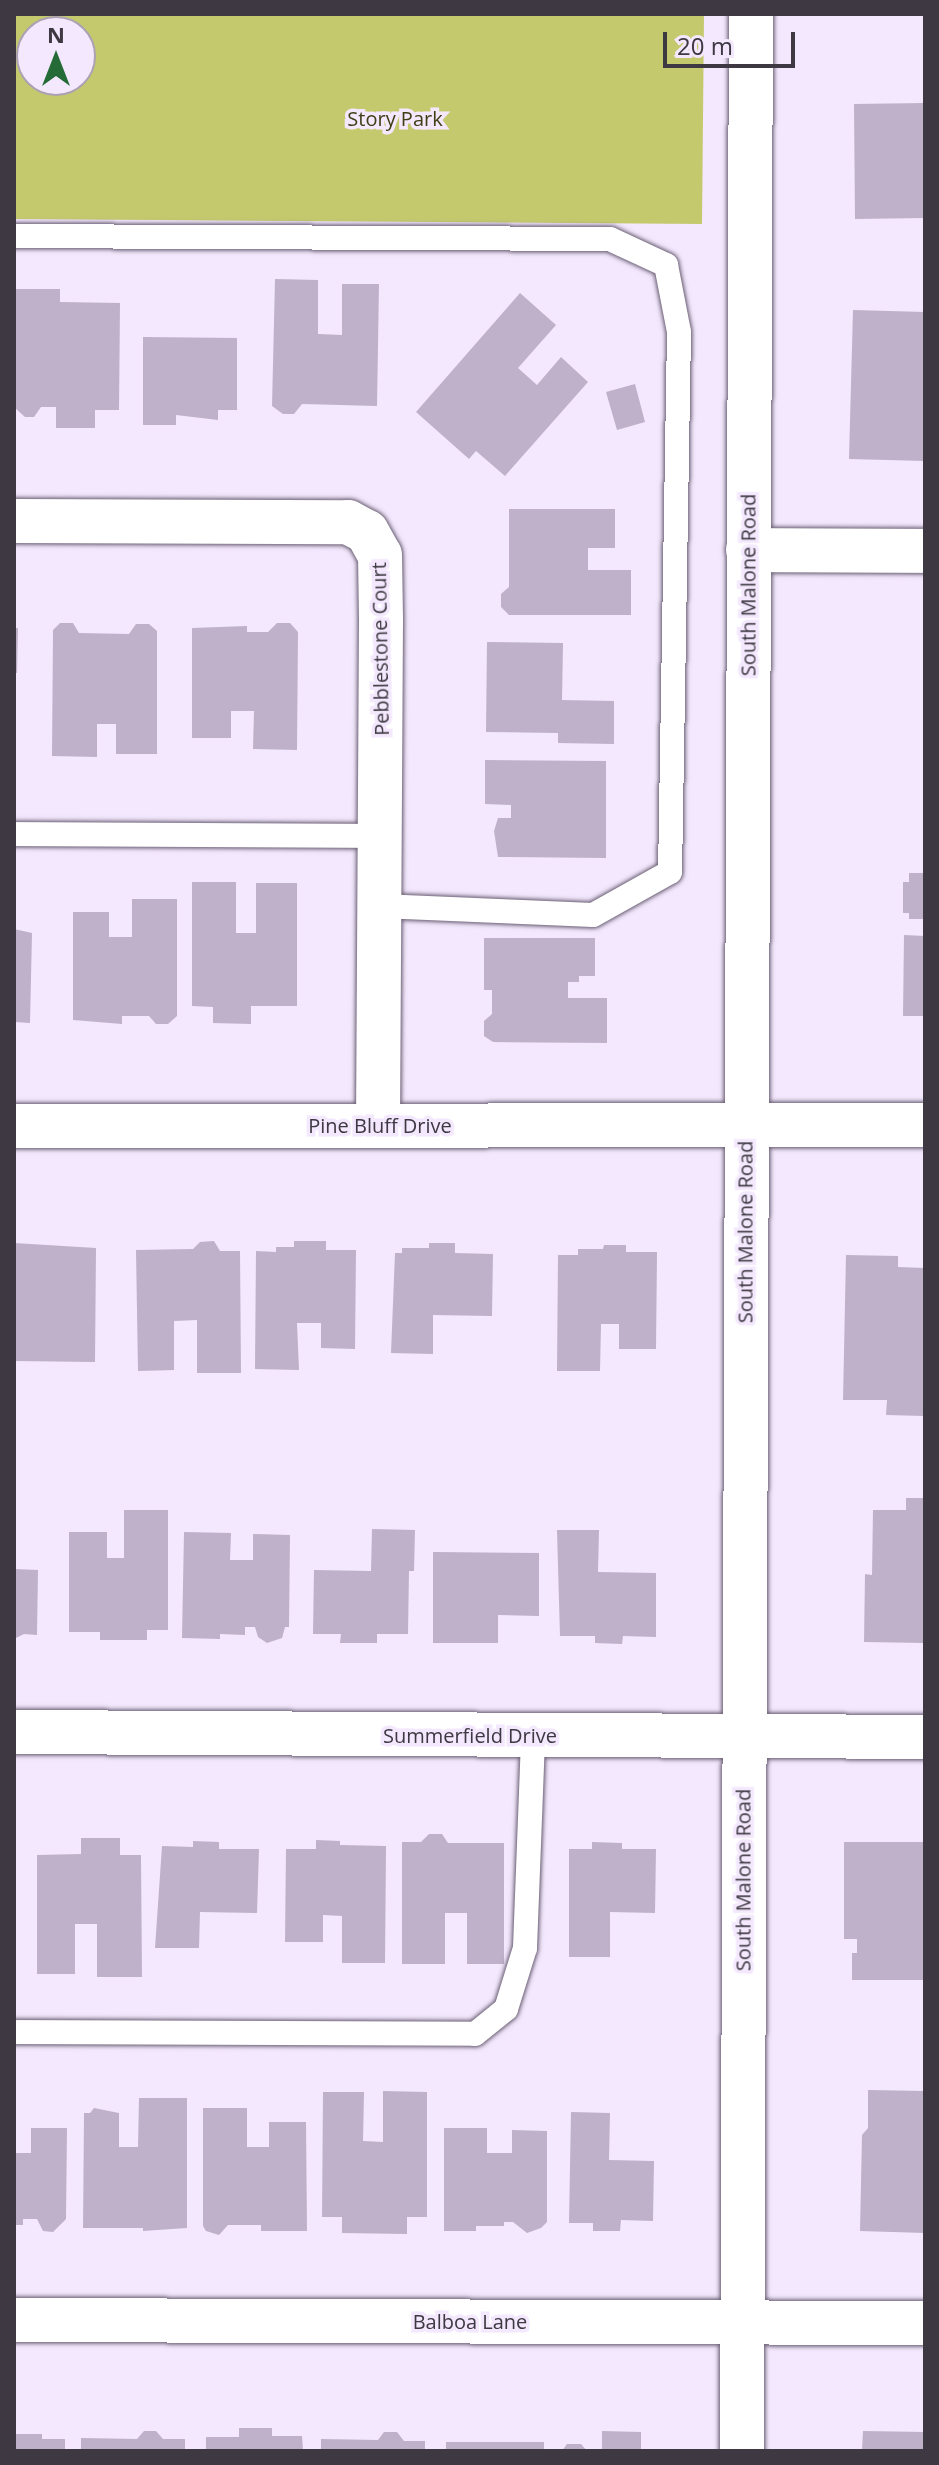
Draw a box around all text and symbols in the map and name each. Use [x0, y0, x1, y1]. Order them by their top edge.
north arrow [16, 16, 96, 96]
scale bar [667, 16, 799, 66]
text: N [47, 19, 65, 49]
text: 20 m [677, 29, 733, 62]
park label: Story Park [347, 106, 443, 130]
street label: South Malone Road [736, 494, 760, 676]
street label: Pebblestone Court [366, 562, 394, 736]
street label: Pine Bluff Drive [308, 1113, 452, 1137]
street label: South Malone Road [733, 1141, 757, 1323]
street label: Summerfield Drive [383, 1723, 557, 1747]
street label: South Malone Road [731, 1789, 755, 1971]
street label: Balboa Lane [413, 2309, 527, 2333]

